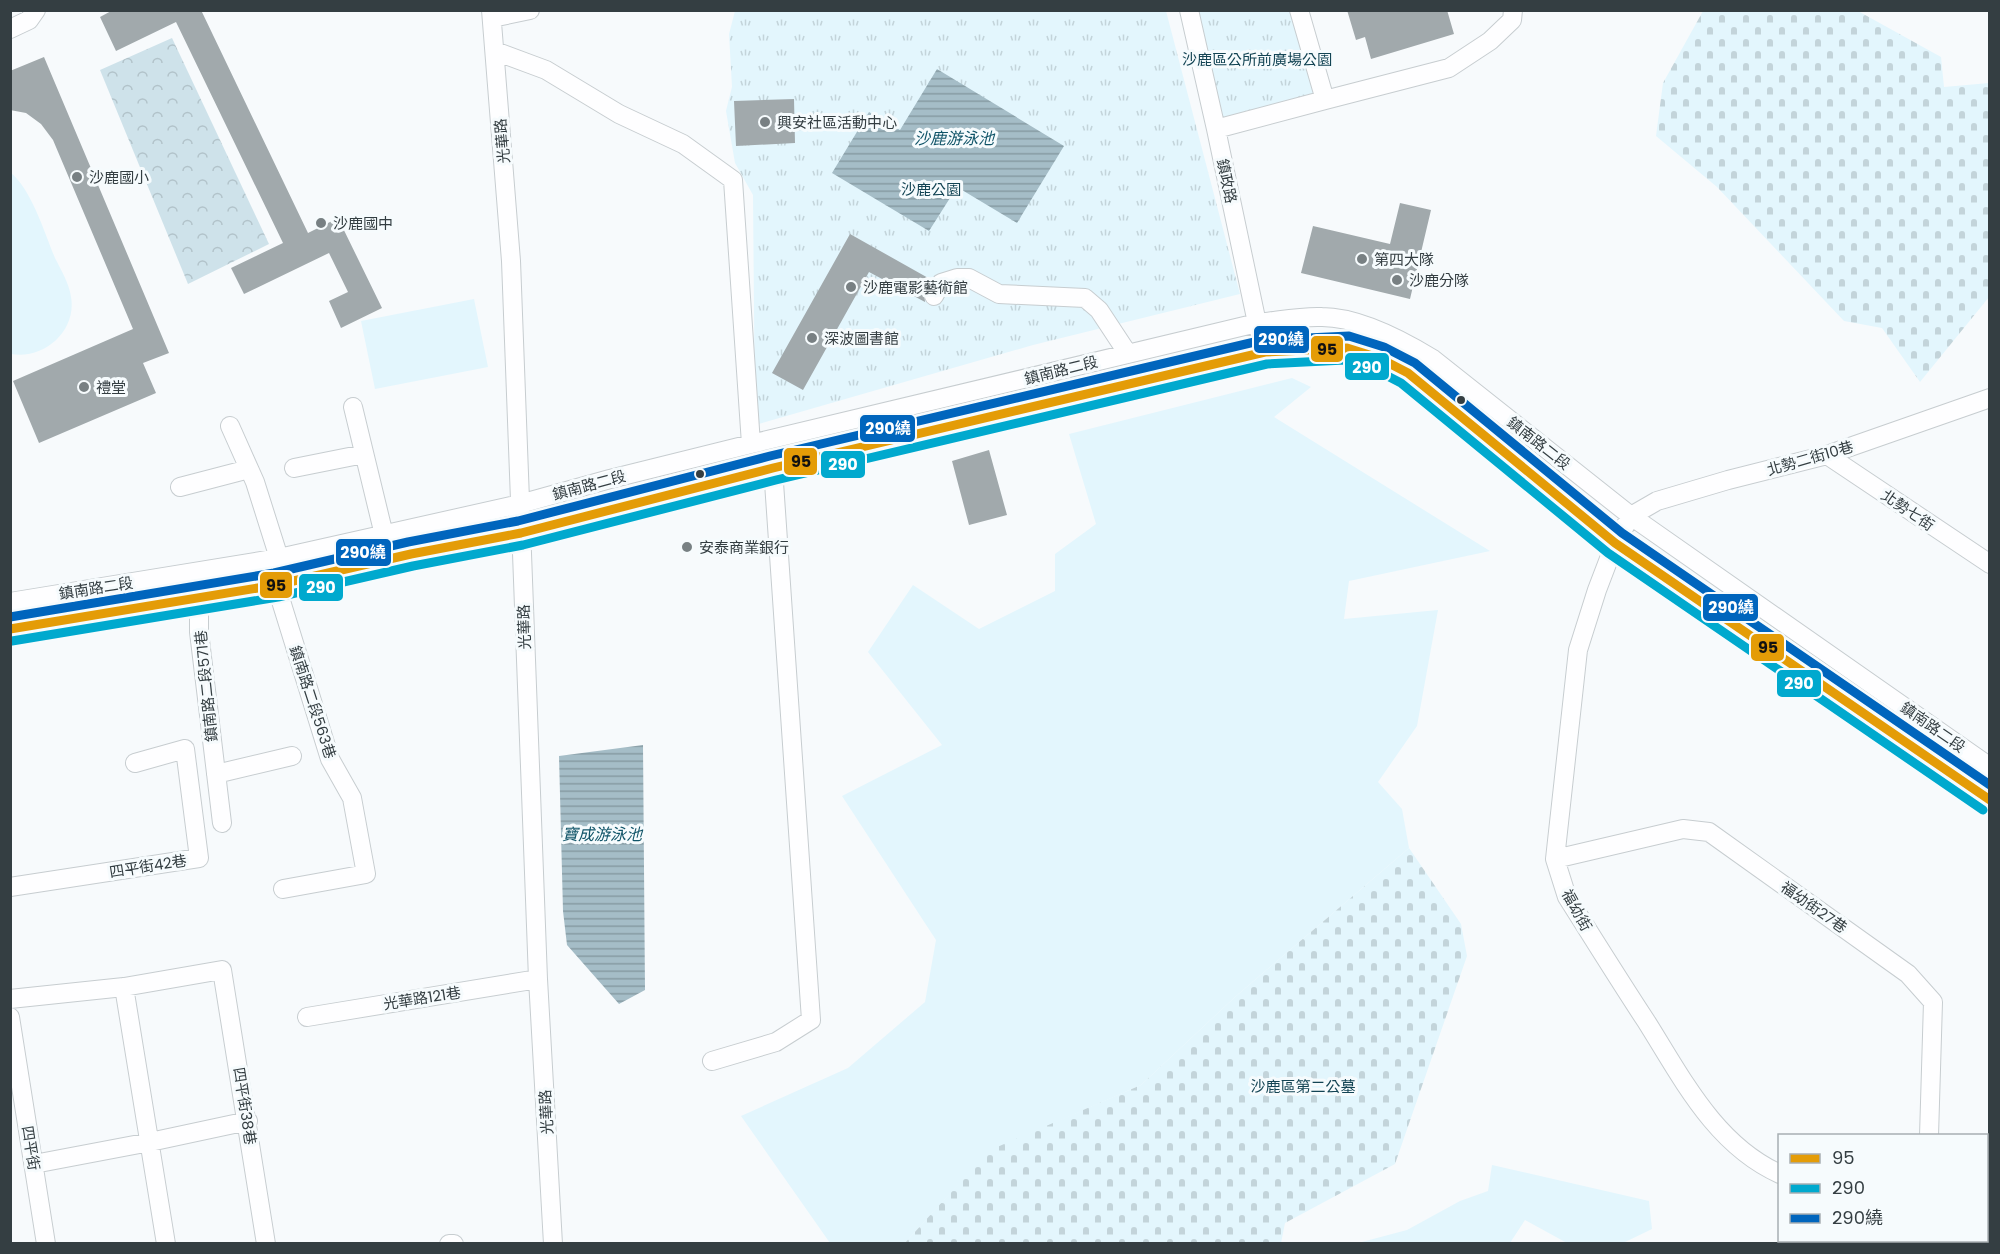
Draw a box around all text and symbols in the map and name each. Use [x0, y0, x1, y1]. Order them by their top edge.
park label: 沙鹿區公所前廣場公園 [1182, 49, 1332, 70]
place label: 興安社區活動中心 [777, 112, 897, 133]
marker: 興安社區活動中心 [758, 115, 772, 129]
street label: 光華路 [490, 118, 514, 164]
water label: 沙鹿游泳池 [914, 127, 996, 150]
street label: 鎮政路 [1212, 157, 1242, 205]
place label: 沙鹿國小 [89, 167, 149, 188]
marker: 沙鹿國小 [70, 170, 84, 184]
park label: 沙鹿公園 [901, 179, 961, 200]
place label: 沙鹿國中 [333, 213, 393, 234]
marker: 沙鹿國中 [314, 216, 328, 230]
place label: 第四大隊 [1374, 249, 1434, 270]
marker: 第四大隊 [1355, 252, 1369, 266]
place label: 沙鹿分隊 [1409, 270, 1469, 291]
marker: 沙鹿分隊 [1390, 273, 1404, 287]
place label: 沙鹿電影藝術館 [863, 277, 968, 298]
marker: 沙鹿電影藝術館 [844, 280, 858, 294]
line badge: 290繞 [1253, 325, 1310, 354]
place label: 深波圖書館 [824, 328, 899, 349]
text: 290繞 [1258, 328, 1304, 351]
marker: 深波圖書館 [805, 331, 819, 345]
line badge: 95 [1310, 335, 1344, 363]
text: 95 [1317, 338, 1337, 361]
street label: 鎮南路二段 [1022, 351, 1100, 389]
line badge: 290 [1344, 352, 1390, 381]
text: 290 [1352, 356, 1382, 379]
place label: 禮堂 [96, 377, 126, 398]
marker: 禮堂 [77, 380, 91, 394]
unlabelled marker [1455, 394, 1467, 406]
street label: 鎮南路二段 [1503, 412, 1575, 474]
line badge: 290繞 [859, 414, 916, 443]
text: 290繞 [865, 417, 911, 440]
street label: 北勢二街10巷 [1764, 436, 1856, 480]
line badge: 95 [783, 447, 818, 476]
text: 95 [791, 450, 811, 473]
line badge: 290 [820, 450, 866, 479]
text: 290 [828, 453, 858, 476]
street label: 鎮南路二段 [550, 465, 628, 505]
unlabelled marker [694, 468, 706, 480]
street label: 北勢七街 [1877, 485, 1939, 535]
place label: 安泰商業銀行 [699, 537, 789, 558]
line badge: 290繞 [335, 538, 392, 567]
marker: 安泰商業銀行 [680, 540, 694, 554]
text: 290繞 [340, 541, 386, 564]
line badge: 95 [259, 571, 293, 599]
street label: 鎮南路二段 [57, 572, 135, 604]
line badge: 290 [298, 573, 344, 602]
text: 95 [266, 574, 286, 597]
text: 290 [306, 576, 336, 599]
line badge: 290繞 [1702, 593, 1759, 622]
text: 290繞 [1708, 596, 1754, 619]
street label: 光華路 [513, 604, 535, 650]
street label: 鎮南路二段571巷 [190, 629, 222, 743]
line badge: 95 [1750, 633, 1785, 662]
text: 95 [1758, 636, 1778, 659]
street label: 鎮南路二段563巷 [285, 643, 341, 761]
line badge: 290 [1776, 669, 1822, 698]
text: 290 [1784, 672, 1814, 695]
street label: 鎮南路二段 [1896, 697, 1970, 757]
water label: 寶成游泳池 [562, 823, 644, 846]
street label: 四平街42巷 [108, 850, 188, 882]
street label: 福幼街27巷 [1777, 876, 1851, 938]
street label: 福幼街 [1557, 885, 1597, 935]
street label: 光華路121巷 [382, 982, 462, 1014]
street label: 四平街38巷 [229, 1066, 261, 1146]
park label: 沙鹿區第二公墓 [1250, 1076, 1356, 1097]
street label: 光華路 [534, 1089, 558, 1135]
street label: 四平街 [17, 1124, 45, 1172]
legend [1778, 1134, 1988, 1242]
text: 95 [1832, 1145, 1855, 1170]
text: 290 [1832, 1175, 1865, 1200]
text: 290繞 [1832, 1205, 1883, 1230]

